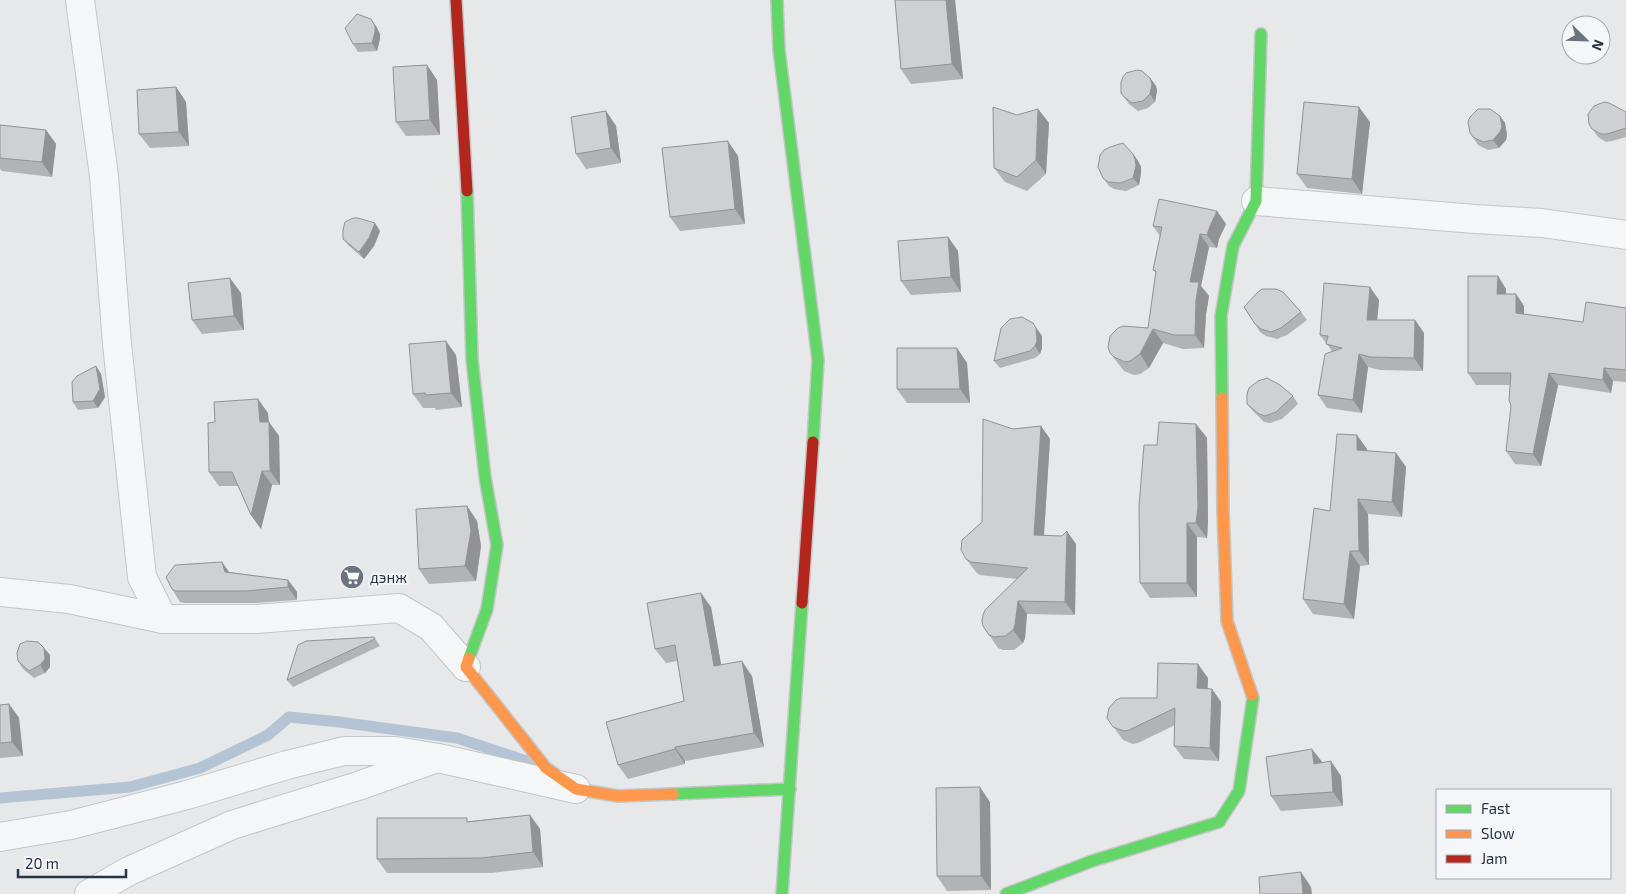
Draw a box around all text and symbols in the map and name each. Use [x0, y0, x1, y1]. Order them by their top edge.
north arrow [1561, 15, 1611, 65]
text: N [1589, 37, 1608, 53]
supermarket icon: дэнж [339, 564, 365, 590]
place label: дэнж [370, 568, 407, 586]
legend [1436, 789, 1611, 879]
text: Fast [1481, 799, 1511, 817]
text: Slow [1481, 824, 1515, 842]
scale bar [18, 846, 125, 878]
text: Jam [1481, 849, 1507, 867]
text: 20 m [25, 854, 59, 872]

